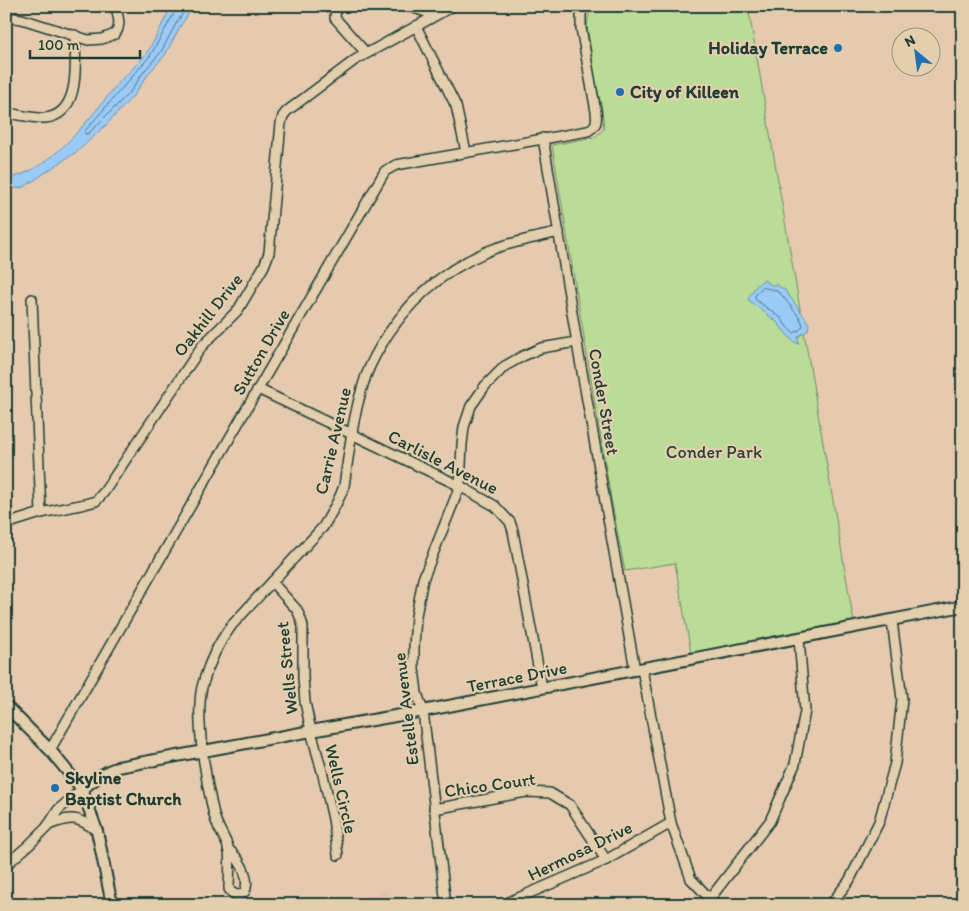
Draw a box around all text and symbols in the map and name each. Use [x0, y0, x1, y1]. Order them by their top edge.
scale bar [30, 28, 140, 60]
north arrow [892, 28, 942, 78]
text: N [902, 31, 918, 51]
text: 100 m [38, 36, 80, 54]
place label: Holiday Terrace [708, 37, 828, 59]
marker: Holiday Terrace [832, 42, 844, 54]
place label: City of Killeen [630, 81, 740, 103]
marker: City of Killeen [614, 86, 626, 98]
street label: Oakhill Drive [169, 269, 247, 361]
street label: Sutton Drive [227, 305, 295, 399]
street label: Conder Street [584, 347, 624, 457]
street label: Carrie Avenue [310, 385, 356, 497]
street label: Carlisle Avenue [384, 425, 502, 499]
park label: Conder Park [666, 441, 762, 463]
street label: Wells Street [271, 620, 303, 716]
street label: Estelle Avenue [388, 651, 424, 767]
street label: Terrace Drive [465, 657, 569, 697]
street label: Wells Circle [320, 742, 362, 836]
place label: Skyline Baptist Church [65, 767, 182, 810]
street label: Chico Court [443, 768, 537, 802]
marker: Skyline Baptist Church [49, 782, 61, 794]
street label: Hermosa Drive [524, 816, 636, 886]

